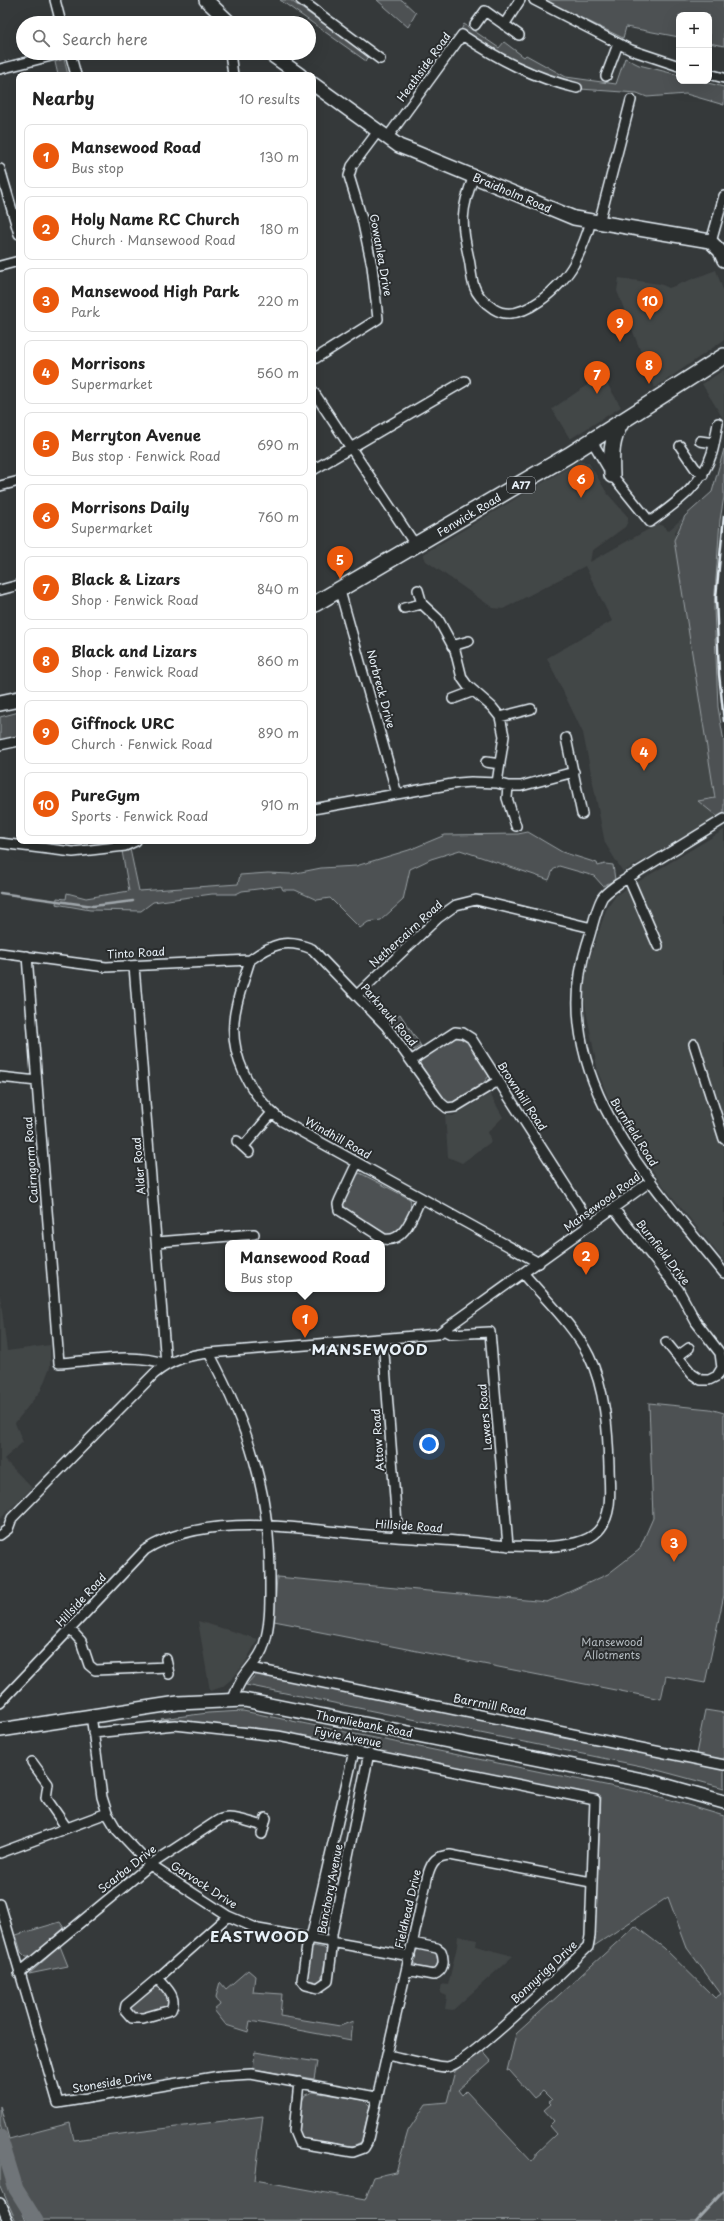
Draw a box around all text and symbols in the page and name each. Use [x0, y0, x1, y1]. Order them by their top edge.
map controls [676, 12, 712, 84]
button: + [676, 12, 712, 48]
search box [16, 16, 316, 60]
icon: search [30, 27, 52, 49]
text: Search here [62, 27, 148, 50]
street label: Heathside Road [393, 28, 455, 105]
button: − [676, 48, 712, 84]
text: Nearby [32, 85, 94, 111]
text: 10 results [239, 89, 300, 108]
text: Mansewood Road [71, 135, 201, 158]
text: 1 [43, 147, 49, 166]
text: 130 m [260, 147, 299, 166]
text: Bus stop [71, 158, 124, 177]
street label: Braidholm Road [470, 168, 554, 217]
text: Holy Name RC Church [71, 207, 240, 230]
street label: Gowanlea Drive [366, 212, 397, 298]
text: 2 [41, 219, 51, 238]
text: 180 m [260, 219, 299, 238]
text: Church · Mansewood Road [71, 230, 235, 249]
text: Mansewood High Park [71, 279, 240, 302]
pin: 10 [637, 287, 663, 320]
text: 3 [42, 291, 50, 310]
text: 220 m [257, 291, 299, 310]
text: Park [71, 302, 100, 321]
pin: 9 [607, 309, 633, 342]
text: Morrisons [71, 351, 145, 374]
pin: 8 [636, 351, 662, 384]
pin: 7 [584, 361, 610, 394]
text: 4 [42, 363, 50, 382]
text: 560 m [257, 363, 299, 382]
text: Supermarket [71, 374, 153, 393]
text: Merryton Avenue [71, 423, 201, 446]
text: 5 [42, 435, 50, 454]
text: 690 m [257, 435, 299, 454]
text: Bus stop · Fenwick Road [71, 446, 221, 465]
pin: 6 [568, 465, 594, 498]
road number: A77 [507, 477, 535, 493]
street label: Fenwick Road [433, 489, 504, 541]
text: Morrisons Daily [71, 495, 189, 518]
text: 6 [41, 507, 51, 526]
text: 760 m [258, 507, 299, 526]
text: Supermarket [71, 518, 153, 537]
pin: 5 [327, 546, 353, 579]
text: Black & Lizars [71, 567, 180, 590]
text: 7 [42, 579, 50, 598]
text: 840 m [257, 579, 299, 598]
text: Shop · Fenwick Road [71, 590, 199, 609]
text: Black and Lizars [71, 639, 197, 662]
street label: Norbreck Drive [363, 648, 400, 730]
text: 8 [42, 651, 50, 670]
text: 860 m [257, 651, 299, 670]
text: Shop · Fenwick Road [71, 662, 199, 681]
text: Giffnock URC [71, 711, 175, 734]
text: 9 [42, 723, 50, 742]
text: 890 m [258, 723, 299, 742]
text: Church · Fenwick Road [71, 734, 213, 753]
pin: 4 [631, 738, 657, 771]
text: PureGym [71, 783, 140, 806]
text: 10 [38, 795, 54, 814]
text: 910 m [261, 795, 299, 814]
text: Sports · Fenwick Road [71, 806, 208, 825]
street label: Nethercairn Road [365, 896, 446, 971]
street label: Tinto Road [106, 942, 165, 963]
street label: Parkneuk Road [357, 979, 422, 1050]
street label: Brownhill Road [494, 1058, 551, 1134]
street label: Burnfield Road [606, 1094, 662, 1170]
street label: Windhill Road [302, 1112, 374, 1163]
street label: Cairngorm Road [19, 1116, 42, 1204]
street label: Alder Road [128, 1137, 149, 1196]
street label: Mansewood Road [560, 1168, 644, 1235]
street label: Burnfield Drive [632, 1215, 695, 1288]
popup [225, 1240, 385, 1292]
pin: 2 [573, 1242, 599, 1275]
text: Mansewood Road [240, 1245, 370, 1268]
text: Bus stop [240, 1268, 293, 1287]
pin: 1 [292, 1305, 318, 1338]
district label: MANSEWOOD [311, 1337, 429, 1360]
street label: Lawers Road [473, 1383, 496, 1451]
street label: Attow Road [367, 1408, 388, 1472]
your location [419, 1434, 439, 1454]
street label: Hillside Road [375, 1515, 443, 1536]
pin: 3 [661, 1529, 687, 1562]
street label: Hillside Road [51, 1569, 110, 1630]
park label: Mansewood Allotments [581, 1633, 643, 1663]
street label: Barrmill Road [452, 1689, 528, 1720]
street label: Thornliebank Road [314, 1706, 414, 1741]
street label: Fyvie Avenue [313, 1722, 383, 1751]
street label: Scarba Drive [94, 1840, 160, 1897]
street label: Banchory Avenue [312, 1842, 347, 1935]
street label: Garvock Drive [168, 1857, 241, 1913]
street label: Fieldhead Drive [390, 1868, 425, 1950]
district label: EASTWOOD [210, 1924, 310, 1947]
street label: Bonnyrigg Drive [507, 1936, 581, 2007]
street label: Stoneside Drive [71, 2066, 154, 2097]

